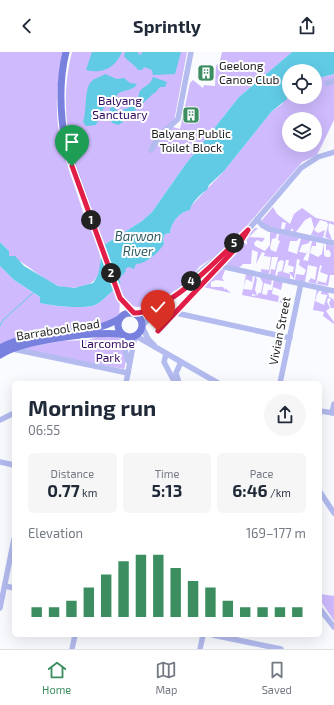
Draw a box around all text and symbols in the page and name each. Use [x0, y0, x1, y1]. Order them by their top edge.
icon: back [16, 15, 38, 37]
text: Sprintly [133, 15, 201, 37]
icon: share [296, 15, 318, 37]
place label: Geelong Canoe Club [219, 58, 280, 86]
building icon: Geelong Canoe Club [196, 63, 216, 83]
map controls [282, 64, 322, 152]
button: locate [282, 64, 322, 104]
park label: Balyang Sanctuary [92, 93, 148, 121]
building icon: Balyang Public Toilet Block [181, 105, 201, 125]
button: layers [282, 112, 322, 152]
pin [55, 125, 89, 166]
place label: Balyang Public Toilet Block [151, 126, 231, 154]
icon: arrive [61, 131, 83, 153]
pin: 1 [81, 210, 101, 230]
text: 1 [89, 213, 93, 226]
water label: Barwon River [115, 228, 161, 259]
pin: 5 [224, 233, 244, 253]
text: 5 [231, 236, 237, 249]
pin: 2 [101, 263, 121, 283]
text: 2 [108, 266, 114, 279]
pin: 4 [181, 271, 201, 291]
text: 4 [187, 274, 195, 287]
pin [141, 290, 175, 331]
street label: Vivian Street [266, 295, 293, 366]
icon: check [147, 296, 169, 318]
street label: Barrabool Road [15, 316, 101, 343]
park label: Larcombe Park [81, 336, 135, 364]
text: Morning run [28, 394, 156, 420]
button: share [264, 394, 306, 436]
text: 06:55 [28, 422, 60, 438]
text: Distance [51, 467, 94, 480]
text: Time [155, 467, 179, 480]
text: Pace [250, 467, 274, 480]
text: 0.77 [47, 480, 80, 500]
text: 5:13 [152, 480, 182, 500]
text: 6:46 [232, 480, 268, 500]
text: km [80, 486, 97, 499]
text: /km [268, 486, 291, 499]
text: Elevation [28, 525, 83, 541]
text: 169–177 m [246, 525, 306, 541]
tab: Home [42, 659, 71, 696]
tab: Map [155, 659, 178, 696]
tab: Saved [262, 659, 292, 696]

